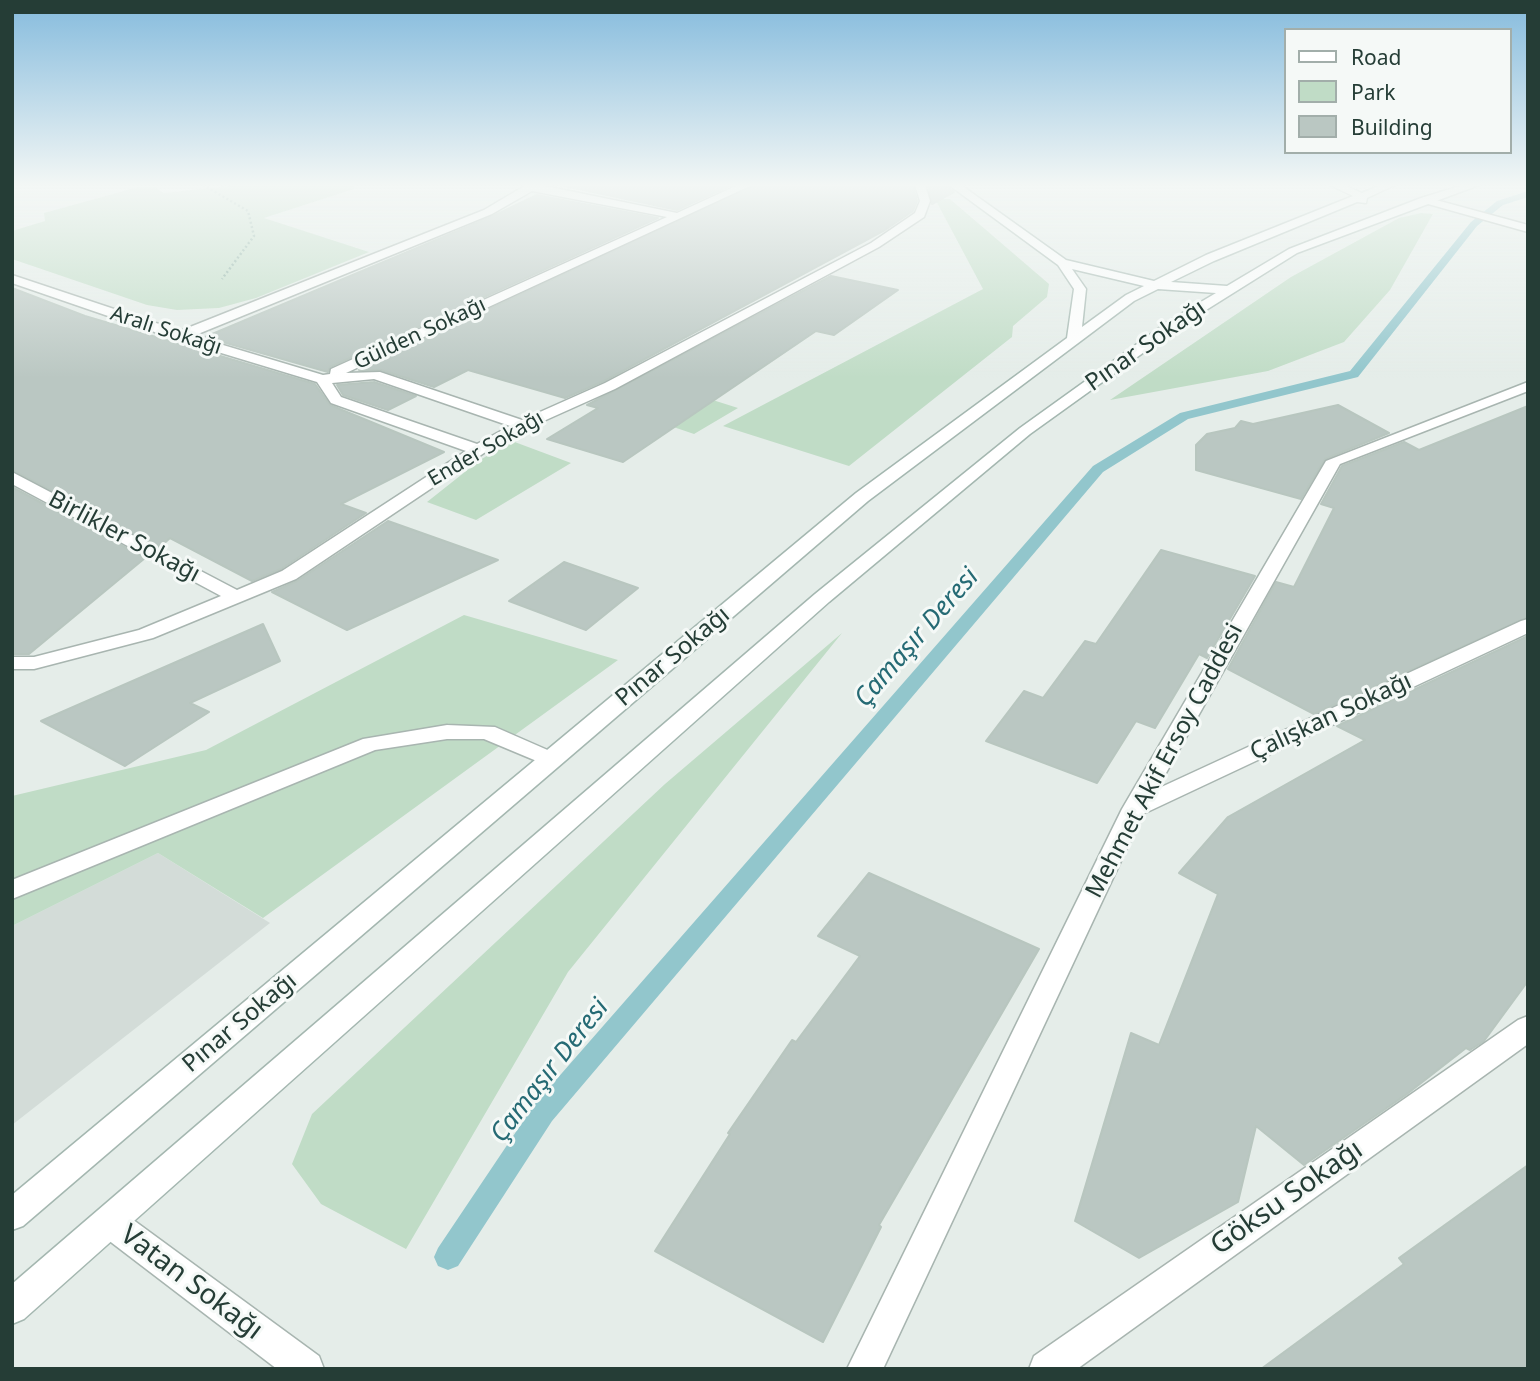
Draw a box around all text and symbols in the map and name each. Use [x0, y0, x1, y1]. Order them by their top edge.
legend [1284, 28, 1512, 154]
text: Road [1351, 43, 1401, 71]
text: Park [1351, 78, 1395, 106]
text: Building [1351, 113, 1433, 141]
street label: Gülden Sokağı [350, 292, 490, 376]
street label: Pınar Sokağı [1080, 294, 1212, 398]
street label: Aralı Sokağı [107, 301, 225, 361]
street label: Ender Sokağı [424, 406, 548, 492]
street label: Birlikler Sokağı [43, 485, 205, 589]
water label: Çamaşır Deresi [848, 562, 986, 714]
street label: Pınar Sokağı [610, 601, 736, 713]
street label: Mehmet Akif Ersoy Caddesi [1080, 619, 1250, 903]
street label: Çalışkan Sokağı [1246, 667, 1416, 767]
street label: Pınar Sokağı [177, 967, 303, 1079]
water label: Çamaşır Deresi [484, 993, 616, 1149]
street label: Göksu Sokağı [1205, 1133, 1369, 1263]
street label: Vatan Sokağı [113, 1218, 269, 1348]

